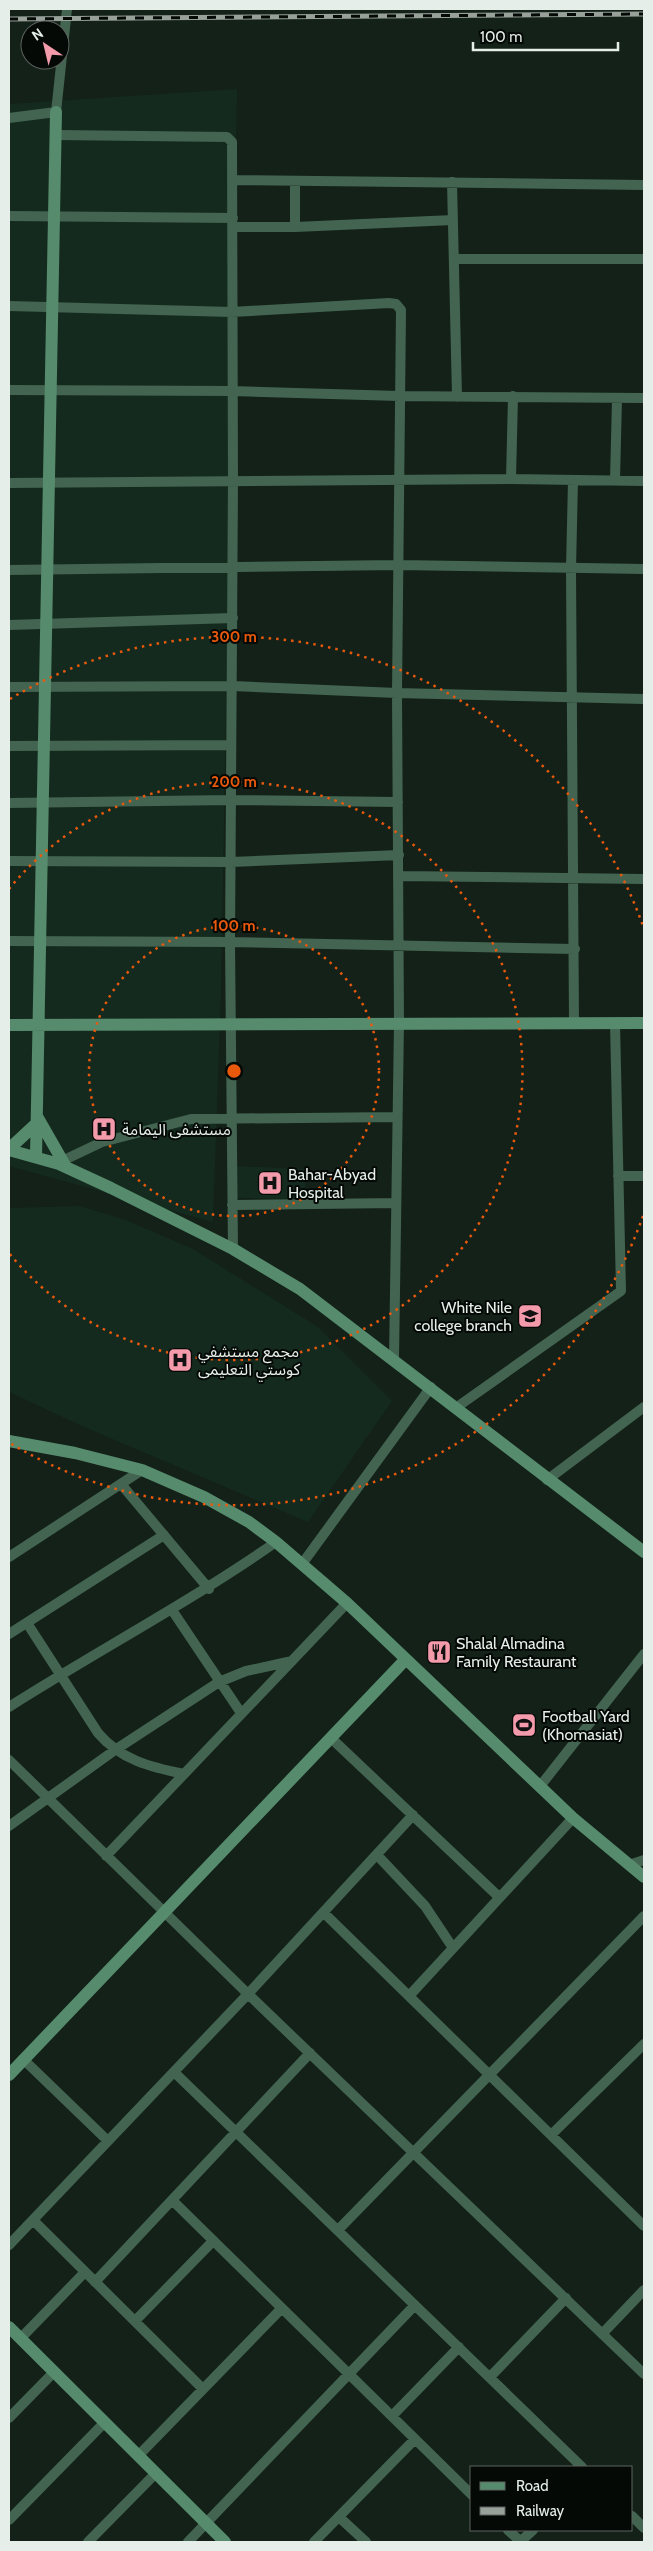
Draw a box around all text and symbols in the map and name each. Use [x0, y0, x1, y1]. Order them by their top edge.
north arrow [20, 20, 70, 70]
scale bar [473, 20, 618, 52]
text: N [28, 24, 47, 45]
text: 100 m [480, 28, 522, 46]
text: 300 m [211, 628, 257, 646]
text: 200 m [211, 773, 257, 791]
text: 100 m [212, 917, 256, 935]
centre of rings [225, 1062, 243, 1080]
hospital icon: مستشفى اليمامة [91, 1116, 117, 1142]
place label: مستشفى اليمامة [122, 1120, 231, 1139]
place label: Bahar-Abyad Hospital [288, 1165, 376, 1202]
hospital icon: Bahar-Abyad Hospital [257, 1170, 283, 1196]
place label: White Nile college branch [414, 1298, 512, 1335]
school or university icon: White Nile college branch [517, 1303, 543, 1329]
place label: مجمع مستشفي كوستي التعليمى [198, 1342, 301, 1381]
hospital icon: مجمع مستشفي كوستي التعليمى [167, 1347, 193, 1373]
place label: Shalal Almadina Family Restaurant [456, 1634, 577, 1671]
restaurant icon: Shalal Almadina Family Restaurant [426, 1639, 452, 1665]
place label: Football Yard (Khomasiat) [542, 1707, 630, 1744]
sports icon: Football Yard (Khomasiat) [511, 1712, 537, 1738]
legend [470, 2466, 633, 2531]
text: Road [516, 2477, 549, 2495]
text: Railway [516, 2502, 565, 2520]

